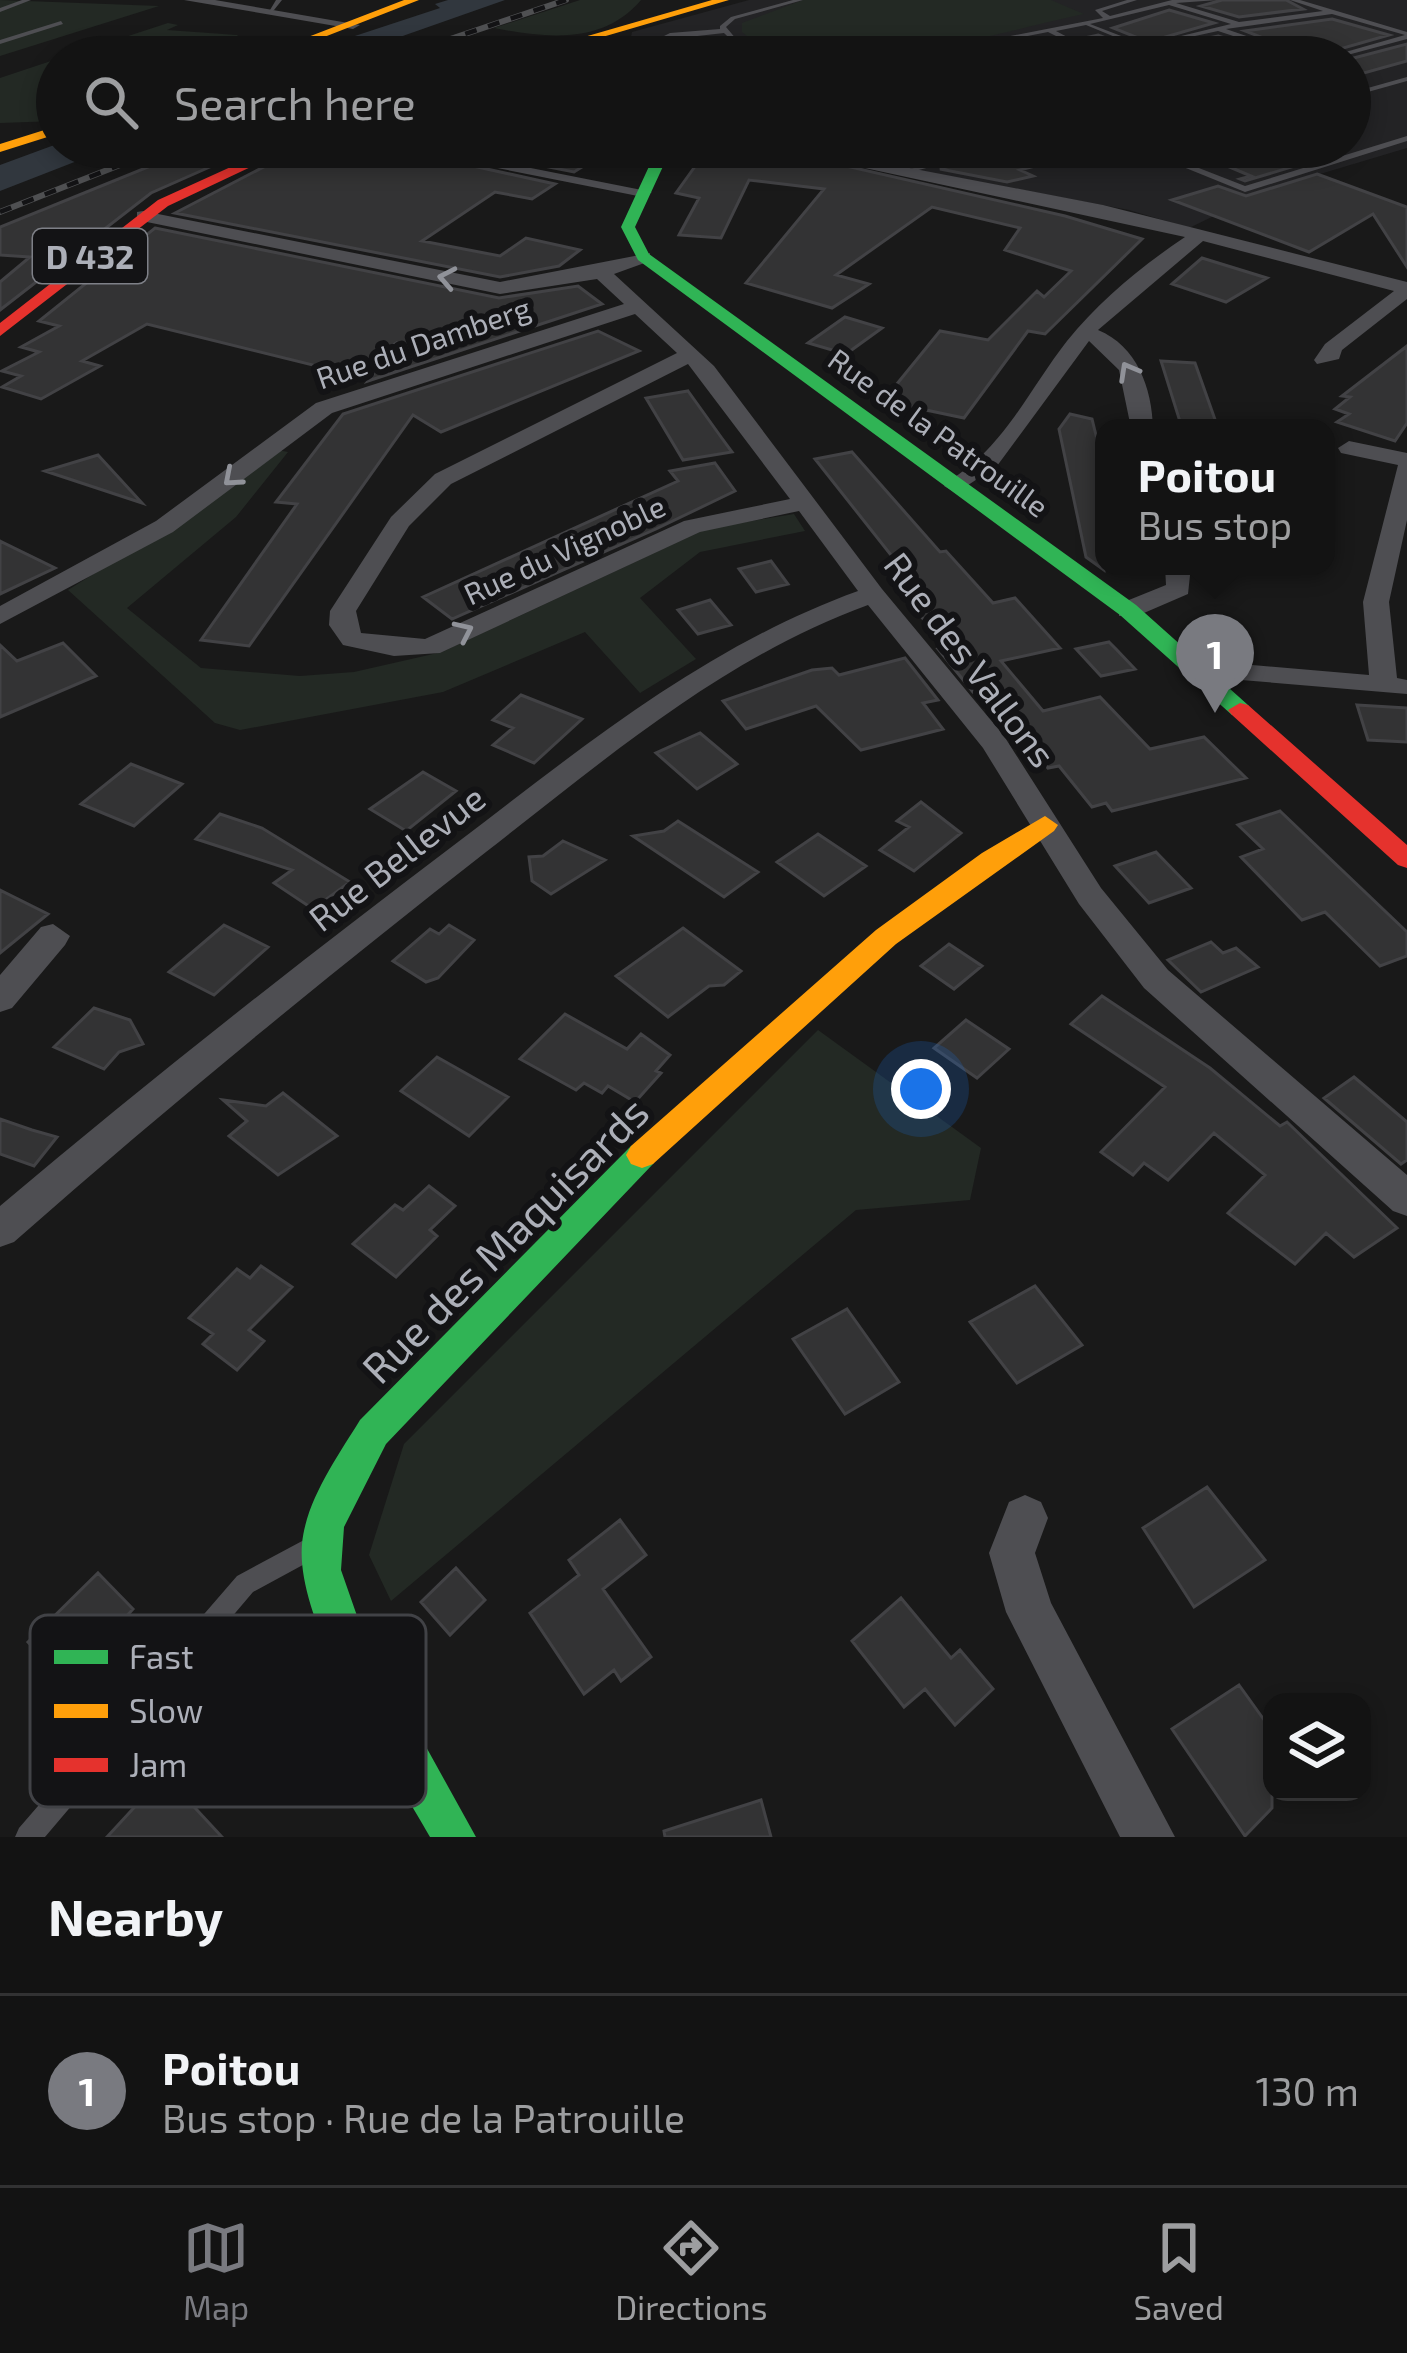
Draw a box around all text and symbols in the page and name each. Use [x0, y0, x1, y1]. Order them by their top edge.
search box [36, 36, 1371, 168]
icon: search [78, 69, 144, 135]
text: Search here [174, 75, 416, 129]
road number: D 432 [33, 229, 147, 283]
one-way arrow [437, 266, 457, 292]
street label: Rue du Damberg [311, 288, 535, 395]
street label: Rue de la Patrouille [822, 340, 1056, 524]
one-way arrow [1119, 362, 1142, 384]
popup [1095, 419, 1335, 575]
text: Poitou [1138, 447, 1276, 501]
one-way arrow [224, 464, 246, 486]
street label: Rue du Vignoble [458, 487, 670, 611]
text: Bus stop [1138, 501, 1292, 548]
street label: Rue des Vallons [876, 543, 1066, 775]
pin: 1 [1176, 614, 1254, 713]
one-way arrow [452, 622, 473, 645]
street label: Rue Bellevue [299, 775, 493, 939]
your location [891, 1059, 951, 1119]
street label: Rue des Maquisards [351, 1086, 657, 1392]
legend [30, 1615, 426, 1807]
text: Fast [129, 1636, 193, 1676]
text: Slow [129, 1690, 203, 1730]
map controls [1263, 1693, 1371, 1801]
button: layers [1263, 1693, 1371, 1801]
text: Jam [129, 1744, 187, 1784]
text: Nearby [48, 1885, 223, 1946]
text: Poitou [162, 2040, 300, 2094]
text: 1 [79, 2067, 95, 2114]
text: 130 m [1255, 2067, 1359, 2114]
text: Bus stop · Rue de la Patrouille [162, 2094, 685, 2141]
tab: Map [183, 2215, 249, 2327]
tab: Directions [615, 2215, 767, 2327]
tab: Saved [1133, 2215, 1224, 2327]

